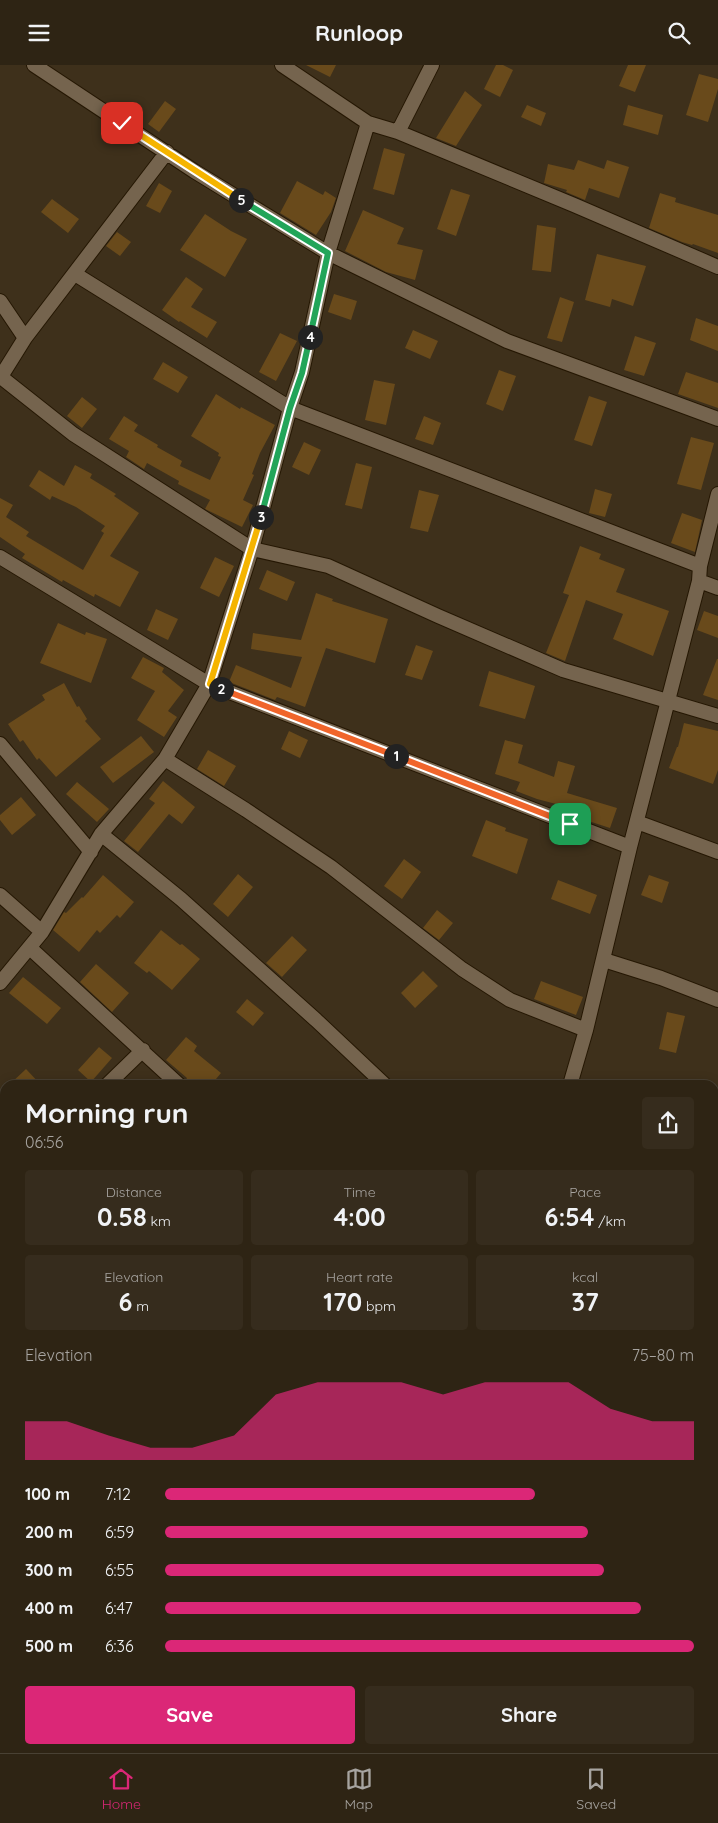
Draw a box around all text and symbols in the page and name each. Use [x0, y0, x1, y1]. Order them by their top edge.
icon: menu [25, 19, 53, 47]
text: Runloop [315, 19, 403, 47]
icon: search [665, 19, 693, 47]
pin [101, 102, 143, 144]
icon: check [108, 109, 136, 137]
pin: 5 [228, 187, 254, 213]
text: 5 [237, 191, 246, 209]
pin: 4 [298, 325, 322, 349]
text: 4 [306, 328, 315, 346]
pin: 3 [248, 505, 274, 529]
text: 3 [258, 508, 265, 526]
pin: 2 [208, 677, 234, 701]
text: 2 [218, 680, 225, 698]
pin: 1 [384, 743, 408, 769]
text: 1 [394, 747, 399, 765]
pin [549, 803, 591, 845]
icon: arrive [556, 810, 584, 838]
text: Morning run [25, 1095, 189, 1130]
button: share [642, 1097, 694, 1149]
text: 06:56 [25, 1132, 63, 1152]
text: Distance [106, 1183, 162, 1201]
text: Time [343, 1183, 376, 1201]
text: Pace [569, 1183, 601, 1201]
text: 0.58 [97, 1201, 147, 1232]
text: 4:00 [333, 1201, 386, 1232]
text: 6:54 [545, 1201, 594, 1232]
text: km [147, 1212, 171, 1230]
text: /km [594, 1212, 626, 1230]
text: Elevation [104, 1268, 163, 1286]
text: Heart rate [326, 1268, 393, 1286]
text: kcal [572, 1268, 598, 1286]
text: 6 [119, 1286, 132, 1317]
text: 170 [323, 1286, 362, 1317]
text: 37 [572, 1286, 599, 1317]
text: m [132, 1297, 149, 1315]
text: bpm [362, 1297, 396, 1315]
text: Elevation [25, 1345, 92, 1365]
text: 75–80 m [632, 1345, 694, 1365]
text: 100 m [25, 1484, 70, 1504]
text: 7:12 [105, 1484, 131, 1504]
text: 200 m [25, 1522, 73, 1542]
text: 6:59 [105, 1522, 134, 1542]
text: 300 m [25, 1560, 72, 1580]
text: 6:55 [105, 1560, 134, 1580]
text: 400 m [25, 1598, 73, 1618]
text: 6:47 [105, 1598, 133, 1618]
text: 500 m [25, 1636, 73, 1656]
text: 6:36 [105, 1636, 134, 1656]
button: Save [25, 1686, 355, 1744]
button: Share [365, 1686, 694, 1744]
tab: Home [102, 1765, 141, 1813]
tab: Map [344, 1765, 373, 1813]
tab: Saved [576, 1765, 616, 1813]

